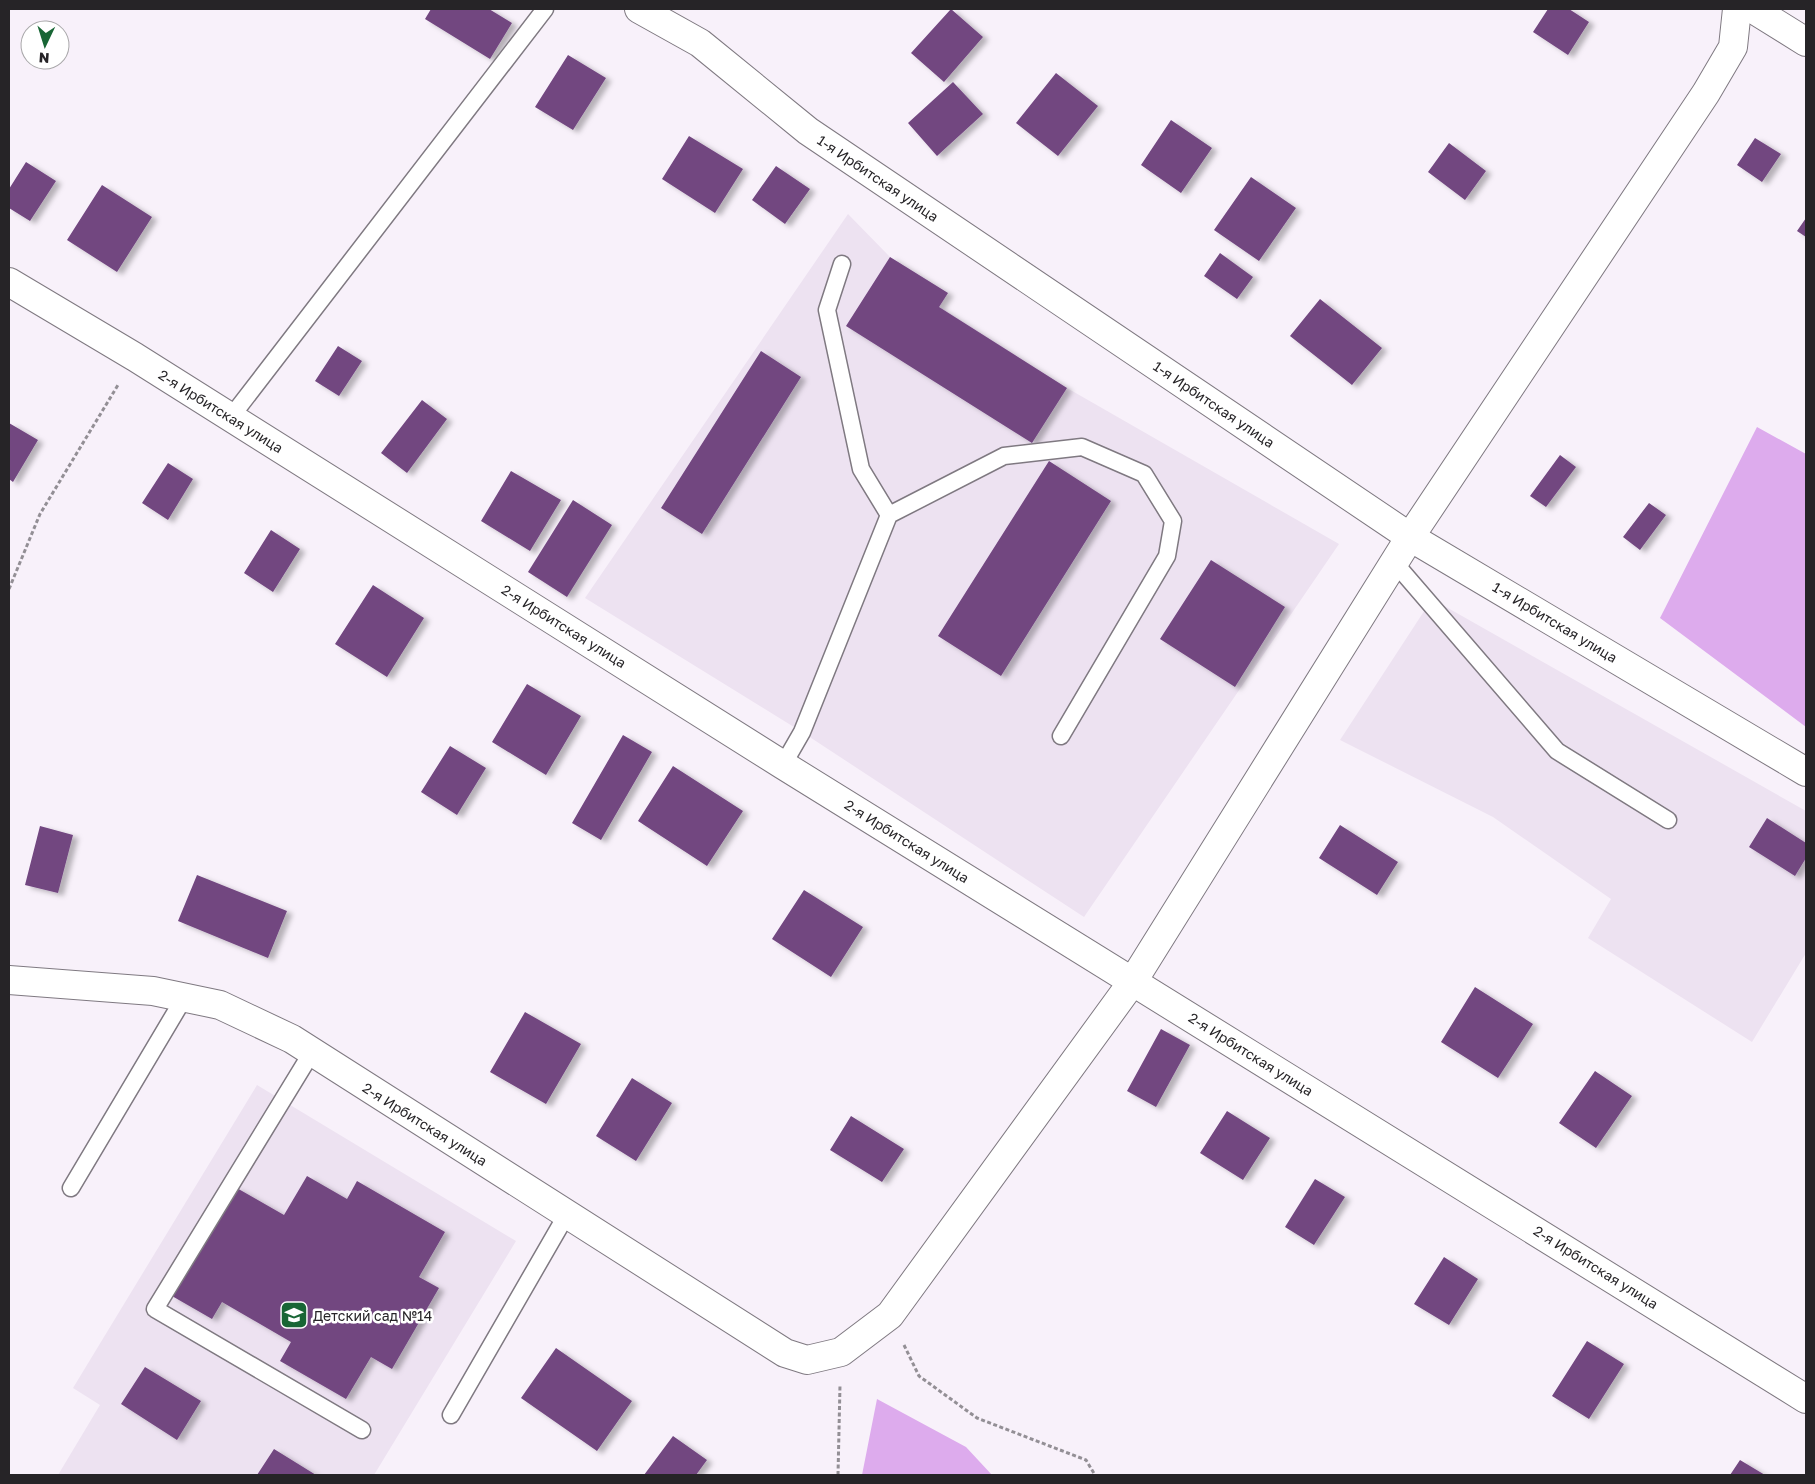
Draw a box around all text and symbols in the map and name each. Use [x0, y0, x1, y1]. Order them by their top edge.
north arrow [20, 20, 70, 70]
text: N [38, 50, 50, 67]
street label: 1-я Ирбитская улица [814, 131, 942, 225]
street label: 1-я Ирбитская улица [1150, 357, 1278, 451]
street label: 2-я Ирбитская улица [156, 366, 286, 456]
street label: 1-я Ирбитская улица [1490, 578, 1620, 666]
street label: 2-я Ирбитская улица [499, 581, 629, 671]
street label: 2-я Ирбитская улица [842, 796, 972, 886]
street label: 2-я Ирбитская улица [1186, 1009, 1316, 1099]
street label: 2-я Ирбитская улица [360, 1079, 490, 1169]
street label: 2-я Ирбитская улица [1531, 1222, 1661, 1312]
school or university icon: Детский сад №14 [279, 1300, 309, 1330]
place label: Детский сад №14 [313, 1307, 432, 1324]

